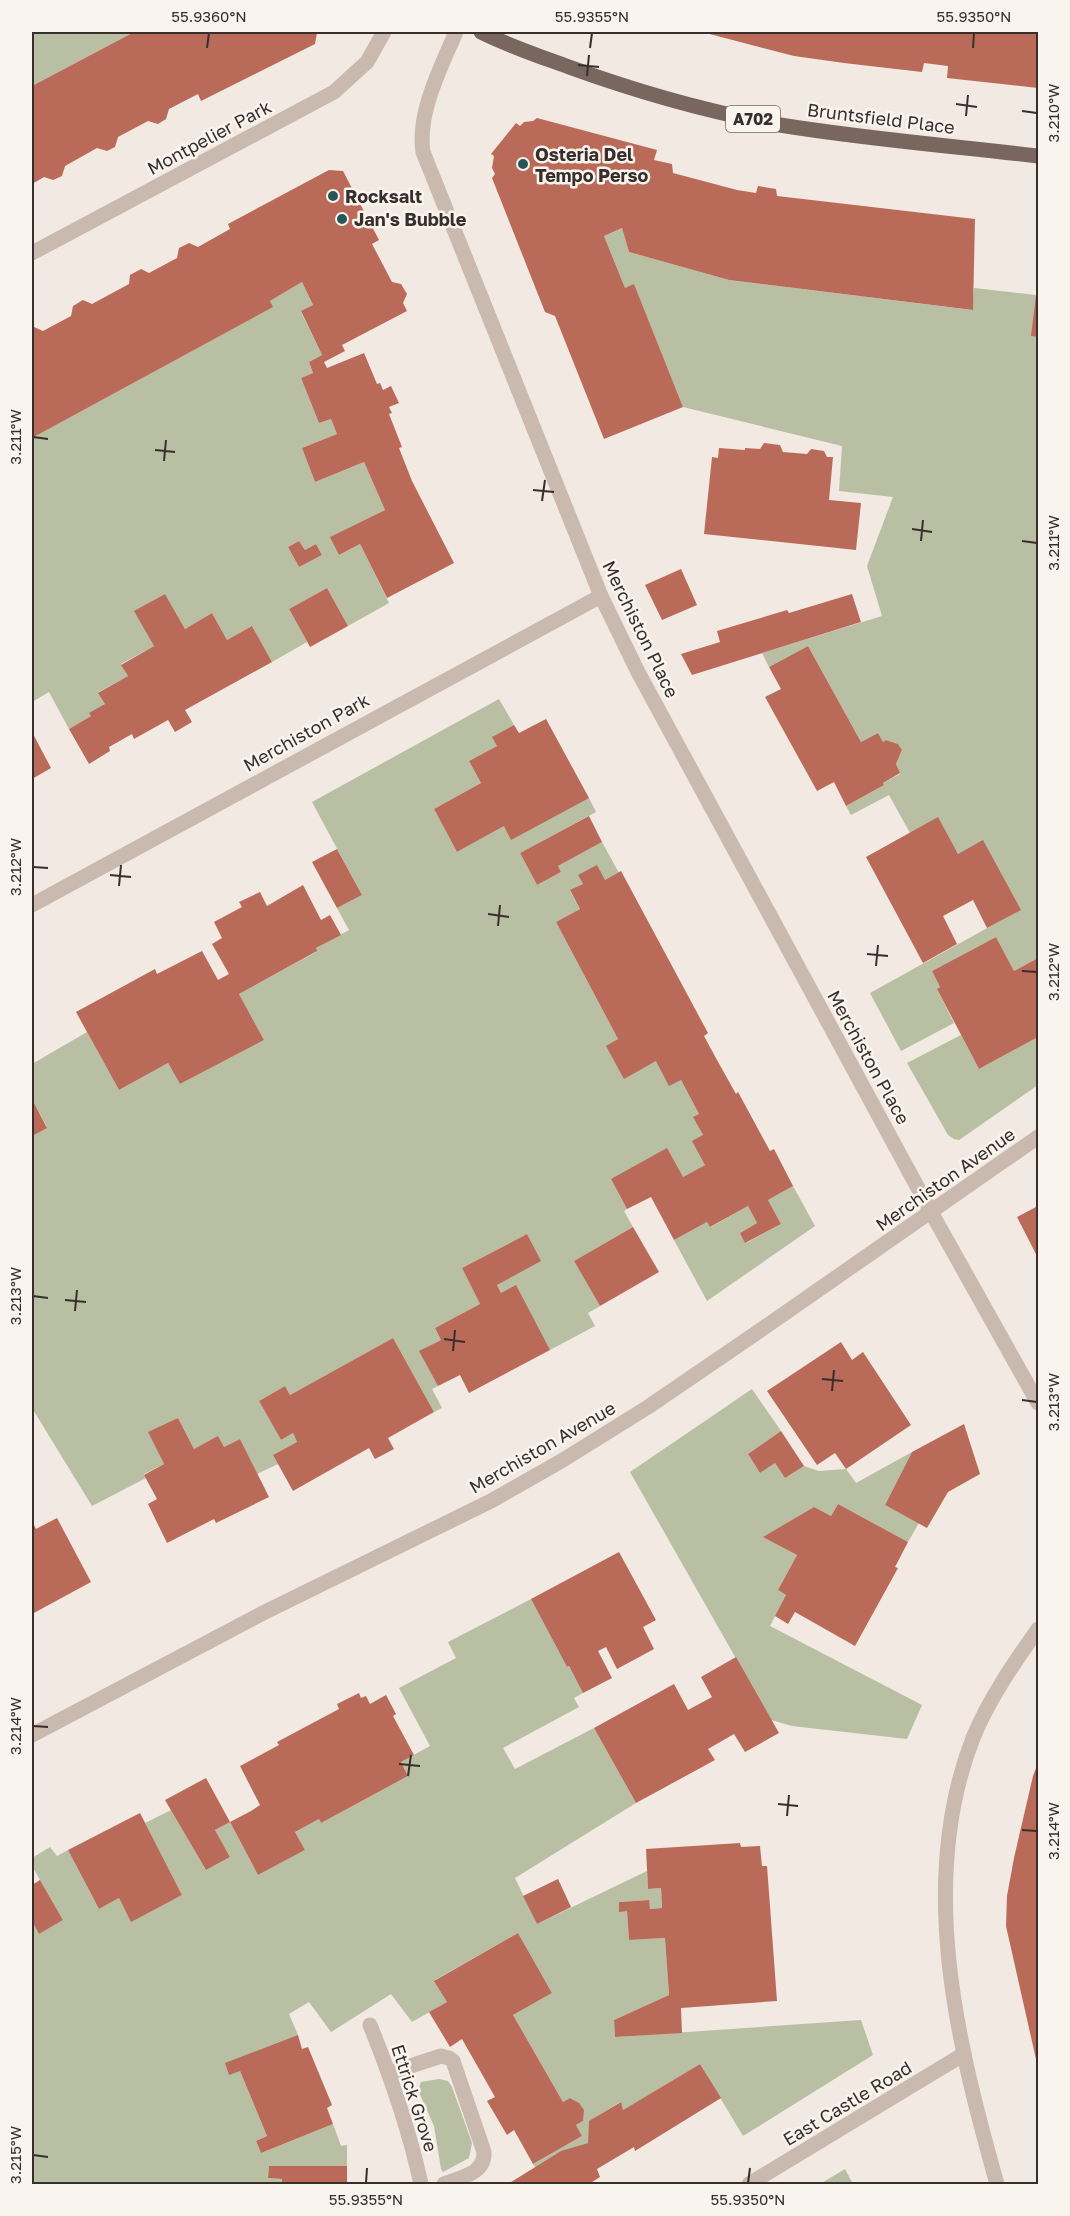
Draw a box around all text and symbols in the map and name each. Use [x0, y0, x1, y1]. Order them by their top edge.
text: 55.9360°N [171, 7, 247, 25]
text: 55.9355°N [555, 7, 629, 25]
text: 55.9350°N [936, 7, 1012, 25]
text: 3.210°W [1044, 84, 1062, 142]
street label: Montpelier Park [143, 95, 275, 179]
street label: Bruntsfield Place [806, 98, 956, 138]
road number: A702 [726, 106, 780, 132]
place label: Osteria Del Tempo Perso [535, 143, 649, 186]
marker: Osteria Del Tempo Perso [516, 157, 530, 171]
place label: Rocksalt [345, 185, 422, 207]
marker: Rocksalt [326, 189, 340, 203]
place label: Jan's Bubble [354, 208, 467, 230]
marker: Jan's Bubble [335, 212, 349, 226]
text: 3.211°W [6, 409, 24, 465]
text: 3.211°W [1044, 515, 1062, 571]
street label: Merchiston Place [598, 557, 684, 701]
street label: Merchiston Park [239, 688, 373, 776]
text: 3.212°W [6, 838, 24, 896]
text: 3.212°W [1044, 943, 1062, 1001]
street label: Merchiston Place [823, 986, 915, 1128]
street label: Merchiston Avenue [871, 1123, 1019, 1235]
text: 3.213°W [6, 1267, 24, 1325]
text: 3.213°W [1044, 1373, 1062, 1431]
street label: Merchiston Avenue [465, 1396, 619, 1498]
text: 3.214°W [6, 1697, 24, 1755]
text: 3.214°W [1044, 1802, 1062, 1860]
street label: Ettrick Grove [387, 2042, 443, 2154]
street label: East Castle Road [779, 2056, 915, 2150]
text: 3.215°W [6, 2126, 24, 2184]
text: 55.9355°N [329, 2190, 403, 2208]
text: 55.9350°N [710, 2190, 786, 2208]

